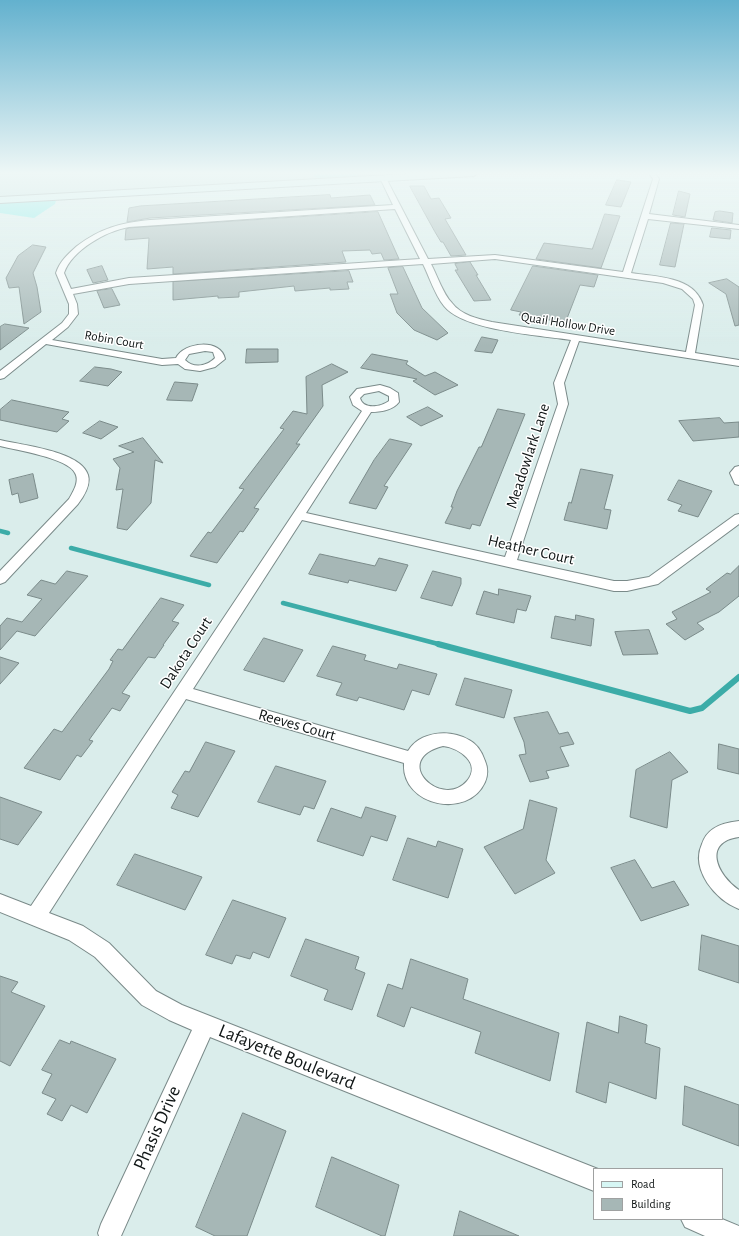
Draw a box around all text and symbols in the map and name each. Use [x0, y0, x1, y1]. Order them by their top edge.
street label: Quail Hollow Drive [520, 309, 616, 339]
street label: Robin Court [83, 327, 145, 353]
street label: Meadowlark Lane [502, 401, 554, 511]
street label: Heather Court [486, 531, 576, 569]
street label: Dakota Court [156, 613, 216, 693]
street label: Reeves Court [256, 705, 338, 745]
street label: Lafayette Boulevard [215, 1019, 359, 1095]
street label: Phasis Drive [128, 1082, 186, 1174]
legend [593, 1168, 723, 1220]
text: Road [631, 1178, 655, 1190]
text: Building [631, 1198, 671, 1210]

